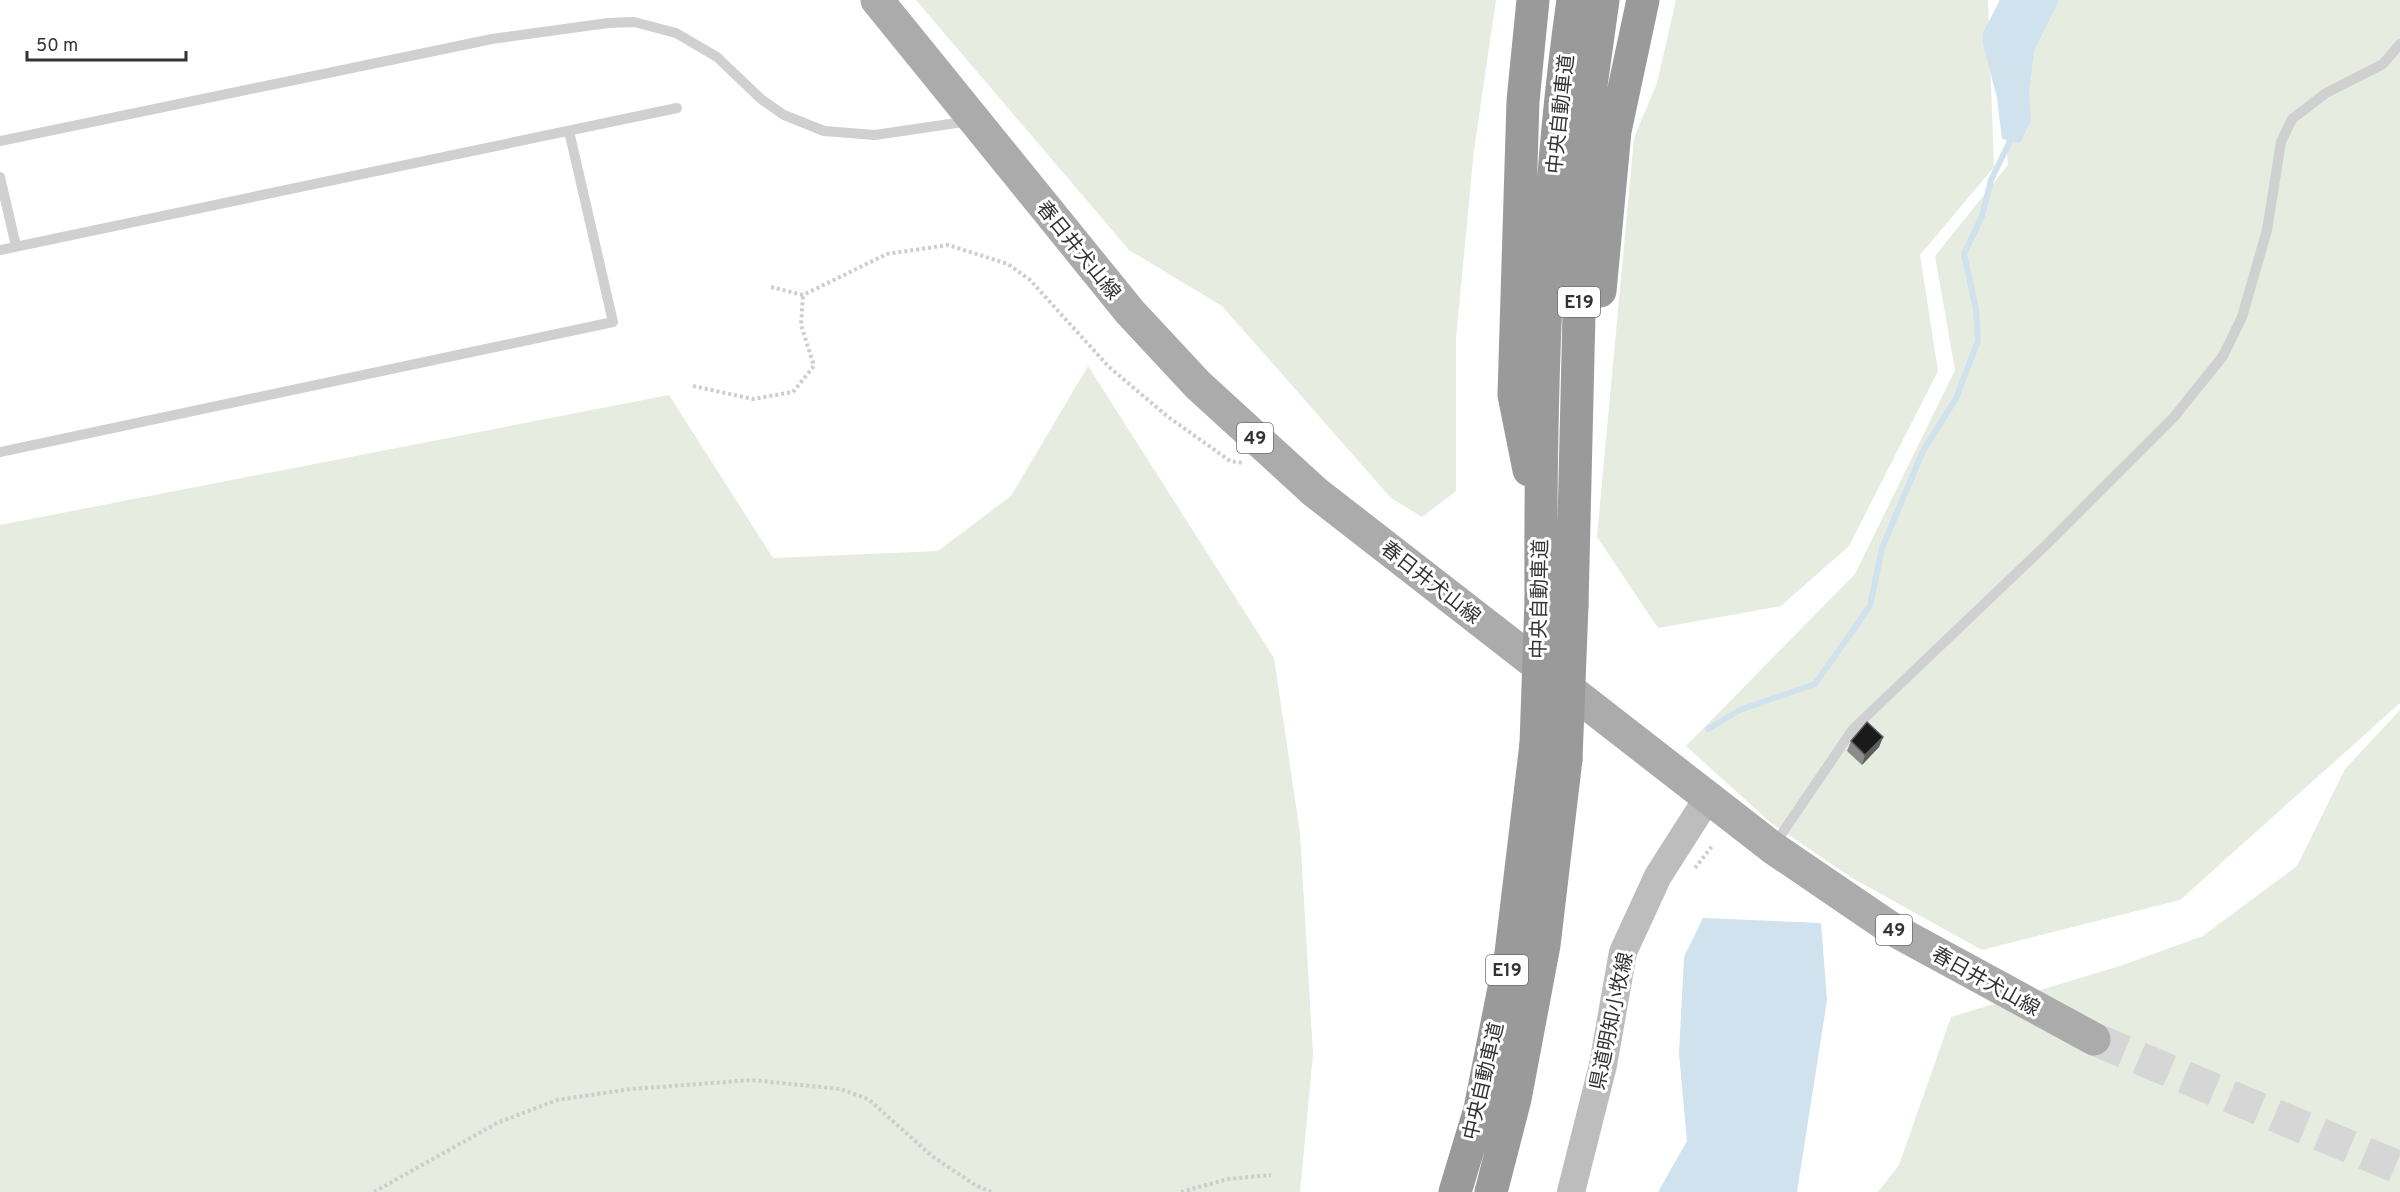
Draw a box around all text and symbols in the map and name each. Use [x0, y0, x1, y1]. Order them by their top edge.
scale bar [27, 24, 186, 62]
text: 50 m [36, 35, 78, 58]
street label: 中央自動車道 [1543, 53, 1581, 175]
street label: 春日井犬山線 [1030, 196, 1125, 306]
road number: E19 [1558, 287, 1600, 317]
road number: 49 [1237, 423, 1273, 453]
street label: 春日井犬山線 [1374, 536, 1485, 631]
street label: 中央自動車道 [1527, 539, 1555, 659]
road number: 49 [1876, 915, 1912, 945]
street label: 春日井犬山線 [1926, 942, 2044, 1023]
street label: 県道明知小牧線 [1586, 950, 1640, 1093]
road number: E19 [1486, 955, 1528, 985]
street label: 中央自動車道 [1459, 1020, 1511, 1143]

